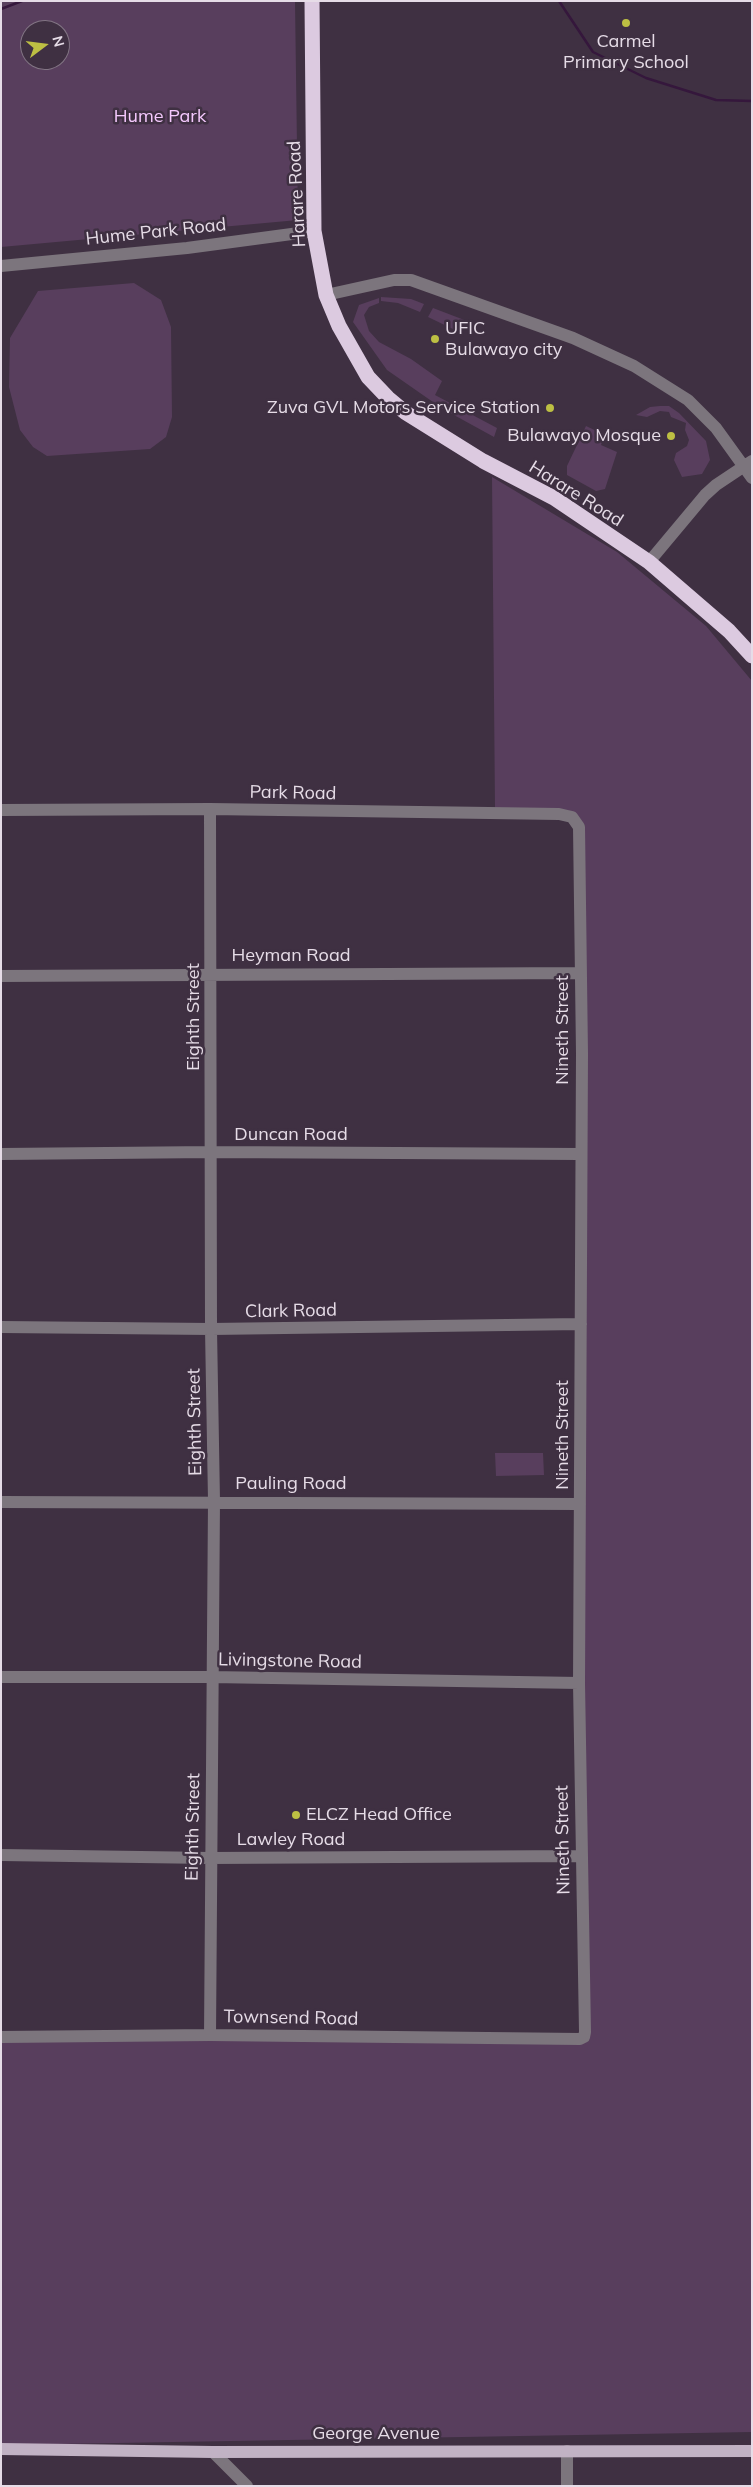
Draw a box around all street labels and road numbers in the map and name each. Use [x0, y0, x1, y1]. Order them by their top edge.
street label: Harare Road [283, 140, 311, 248]
street label: Hume Park Road [85, 214, 227, 250]
street label: Harare Road [525, 457, 627, 531]
street label: Park Road [249, 781, 337, 805]
street label: Heyman Road [231, 945, 351, 967]
street label: Eighth Street [183, 963, 205, 1071]
street label: Nineth Street [552, 975, 574, 1085]
street label: Duncan Road [234, 1124, 348, 1146]
street label: Clark Road [245, 1299, 337, 1323]
street label: Eighth Street [183, 1368, 207, 1476]
street label: Nineth Street [552, 1380, 574, 1490]
street label: Pauling Road [235, 1473, 347, 1495]
street label: Livingstone Road [218, 1649, 362, 1673]
street label: Eighth Street [181, 1773, 205, 1881]
street label: Nineth Street [551, 1785, 575, 1895]
street label: Lawley Road [237, 1829, 345, 1851]
street label: Townsend Road [223, 2006, 359, 2030]
street label: George Avenue [312, 2423, 440, 2445]

